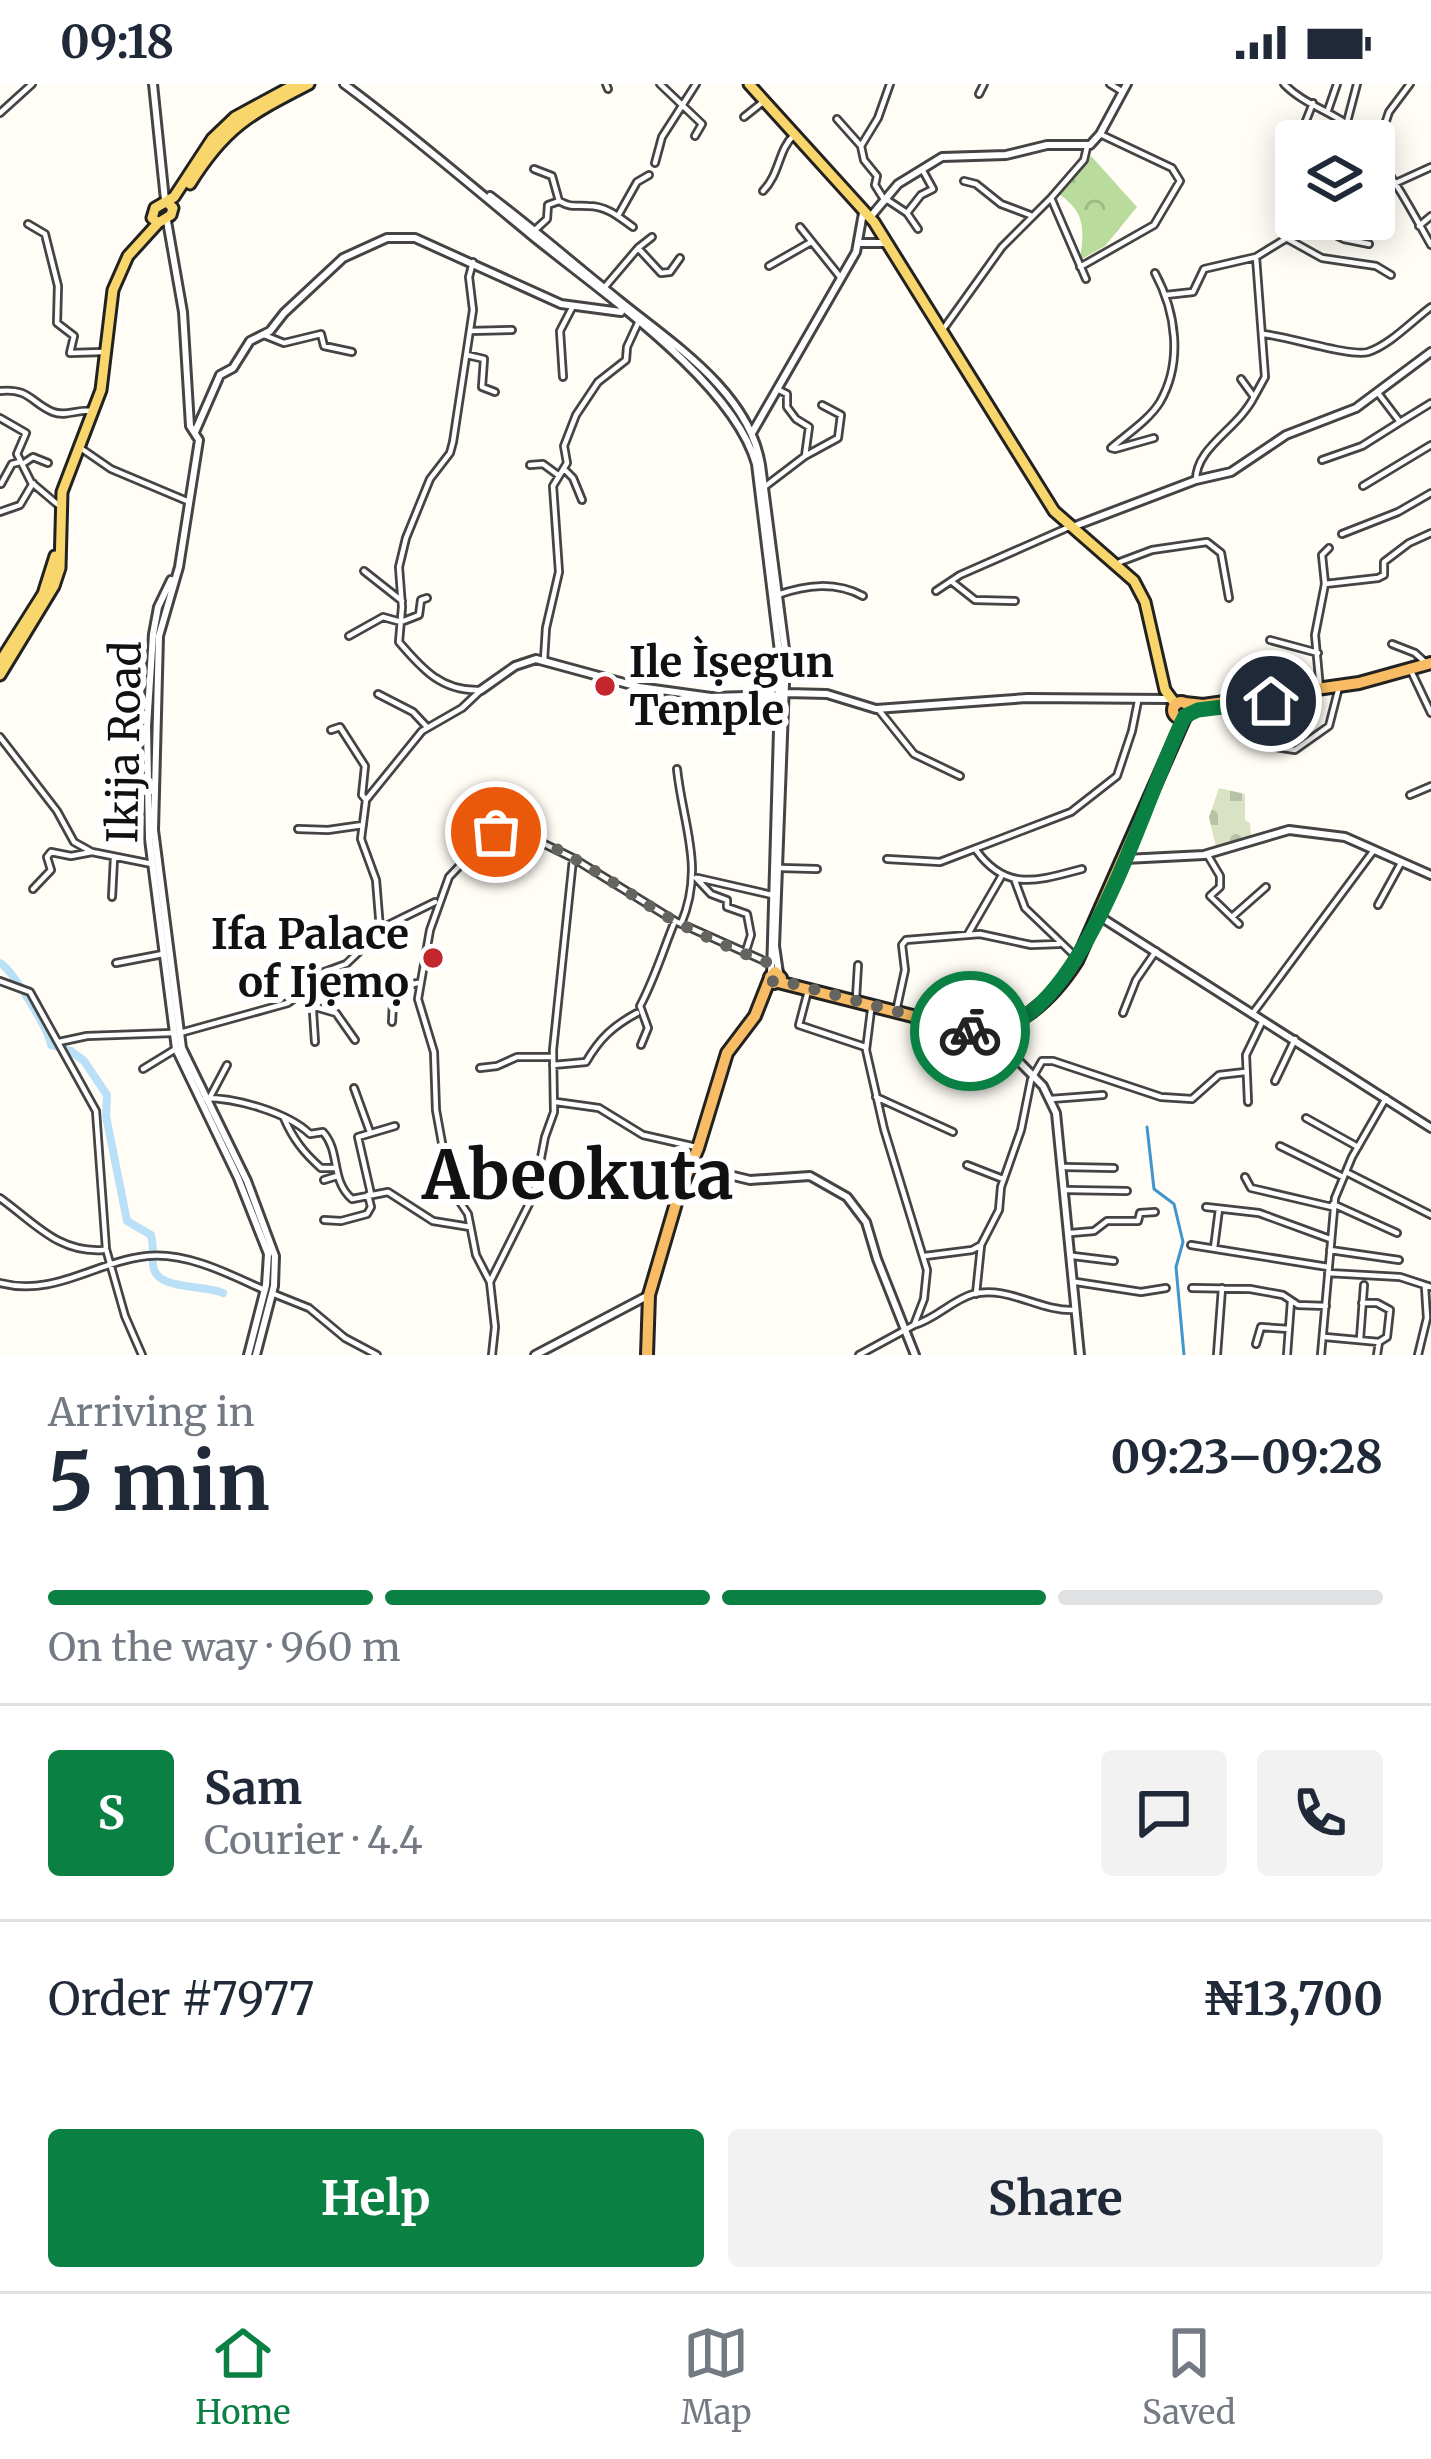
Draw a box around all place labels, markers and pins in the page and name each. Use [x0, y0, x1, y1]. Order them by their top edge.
place label: Ile Ìṣegun Temple [629, 635, 834, 736]
pin [1220, 650, 1322, 752]
marker: Ile Ìṣegun Temple [592, 673, 618, 699]
pin [445, 781, 547, 883]
place label: Ifa Palace of Ijẹmọ [211, 908, 409, 1008]
marker: Ifa Palace of Ijẹmọ [420, 945, 446, 971]

